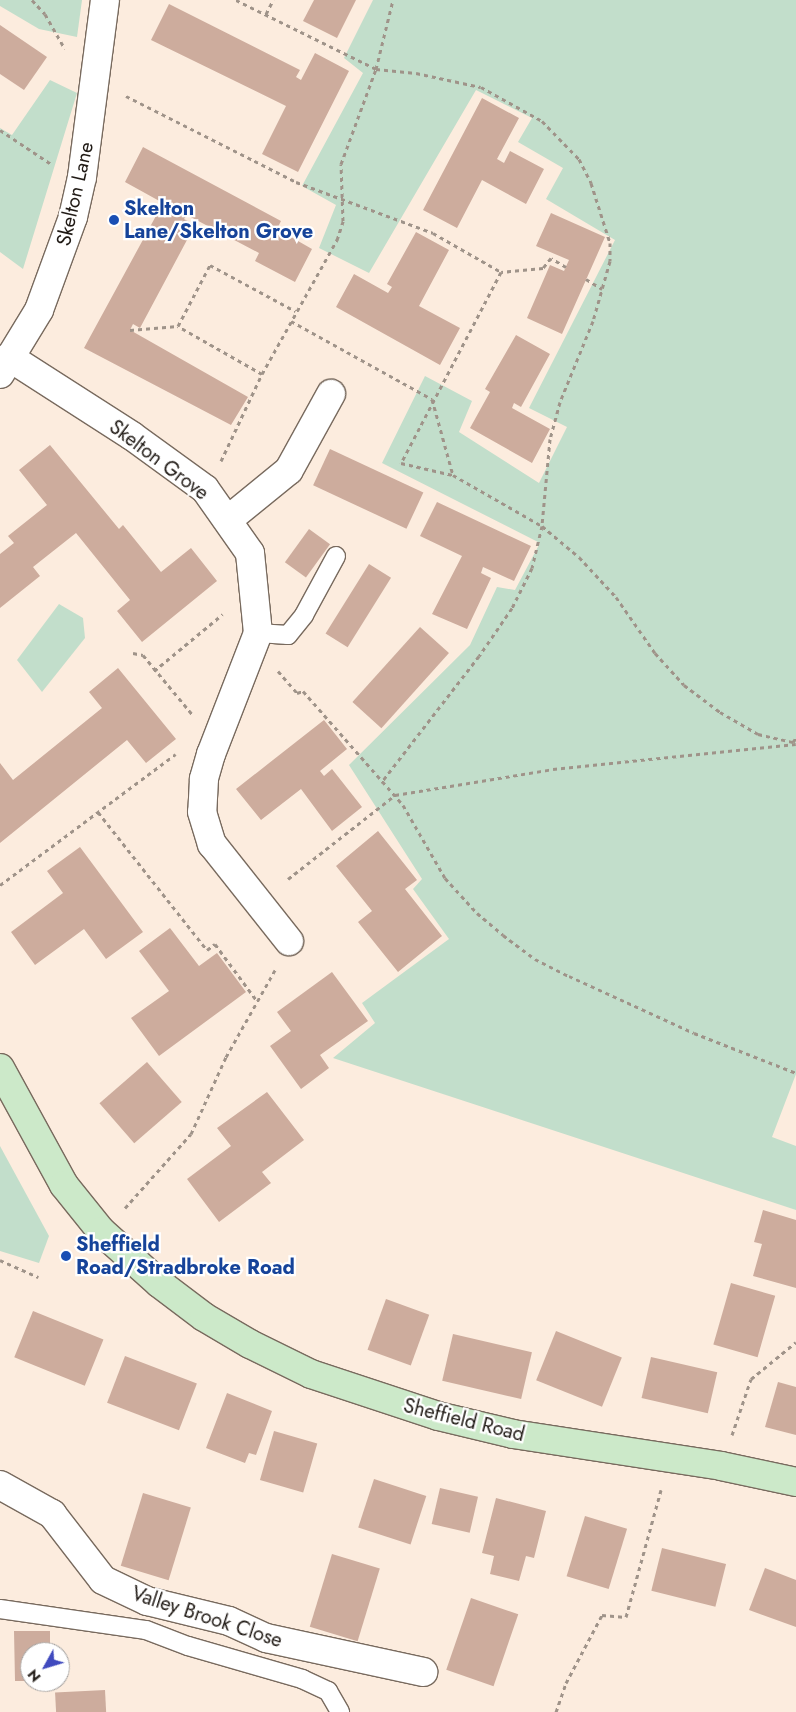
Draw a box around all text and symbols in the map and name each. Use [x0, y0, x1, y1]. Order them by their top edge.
street label: Skelton Lane [51, 140, 99, 248]
place label: Skelton Lane/Skelton Grove [124, 196, 313, 243]
marker: Skelton Lane/Skelton Grove [108, 214, 120, 226]
street label: Skelton Grove [105, 415, 213, 505]
place label: Sheffield Road/Stradbroke Road [76, 1232, 295, 1279]
marker: Sheffield Road/Stradbroke Road [60, 1250, 72, 1262]
street label: Sheffield Road [401, 1393, 527, 1447]
street label: Valley Brook Close [129, 1581, 285, 1653]
north arrow [20, 1642, 70, 1692]
text: N [23, 1665, 45, 1686]

